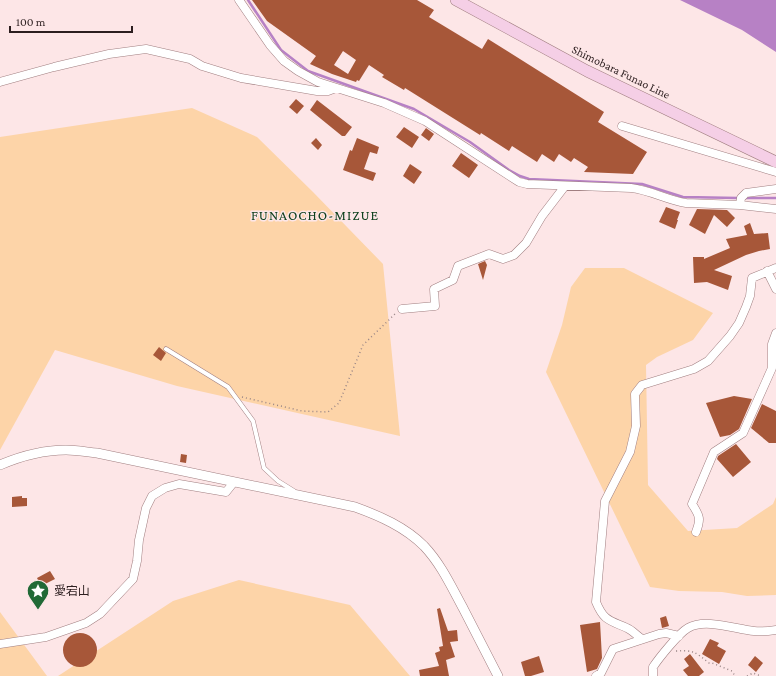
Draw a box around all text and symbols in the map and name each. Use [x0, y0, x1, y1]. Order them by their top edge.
scale bar [10, 8, 132, 34]
text: 100 m [16, 15, 46, 29]
street label: Shimobara Funao Line [570, 42, 672, 102]
district label: FUNAOCHO-MIZUE [251, 207, 379, 223]
place icon: 愛宕山 [25, 578, 51, 611]
place label: 愛宕山 [54, 584, 90, 598]

